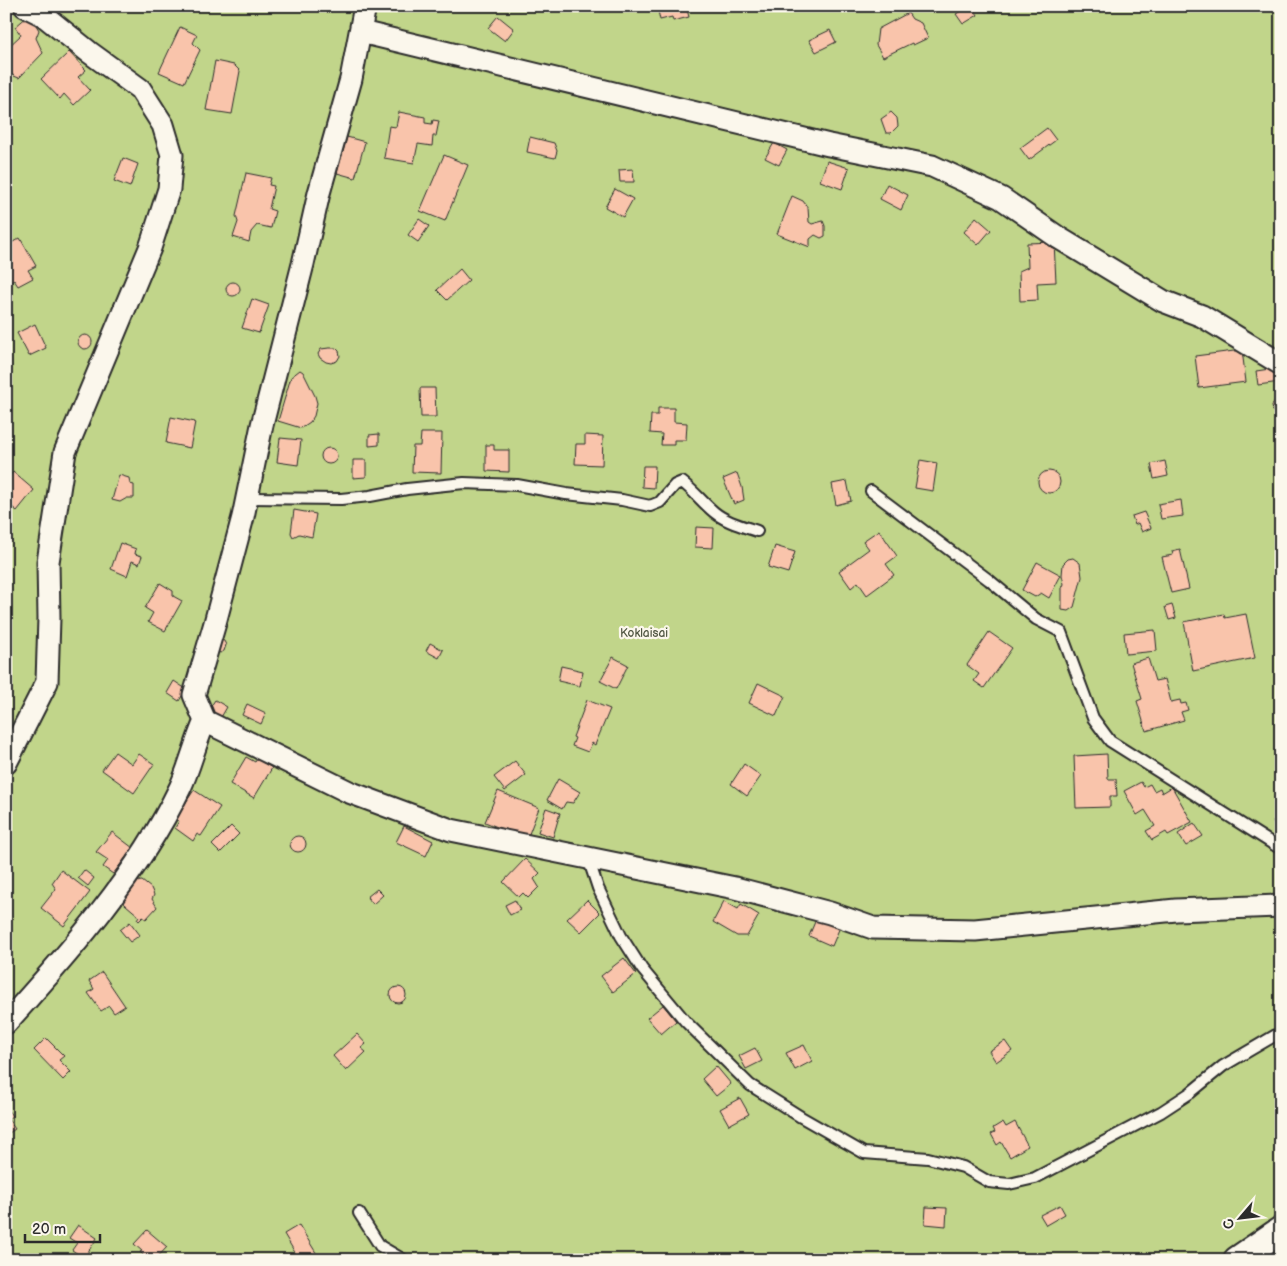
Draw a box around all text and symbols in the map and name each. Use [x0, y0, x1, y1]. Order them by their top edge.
park label: Koklaisai [620, 626, 668, 641]
north arrow [1214, 1194, 1264, 1244]
scale bar [25, 1211, 100, 1243]
text: С [1219, 1215, 1239, 1232]
text: 20 m [32, 1220, 66, 1239]

